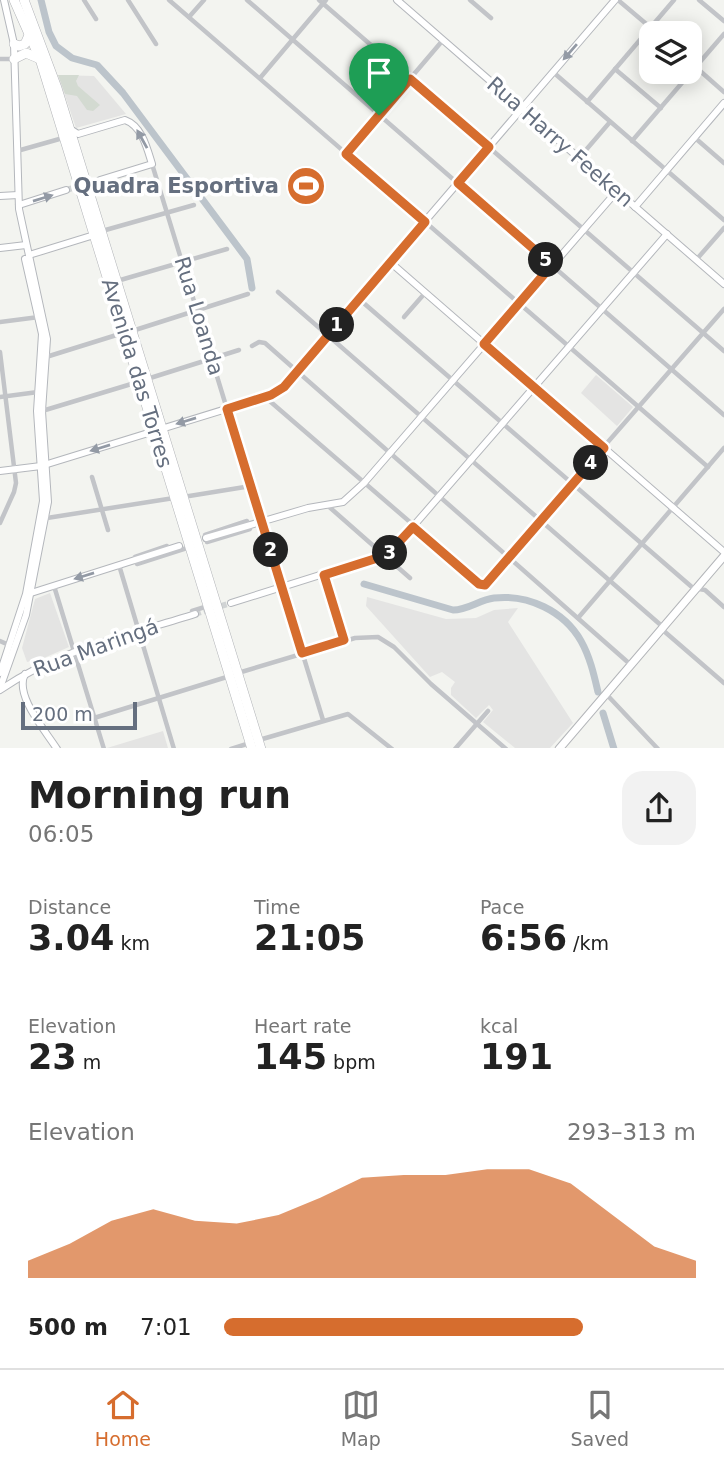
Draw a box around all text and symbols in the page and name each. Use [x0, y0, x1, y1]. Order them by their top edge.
map controls [639, 21, 702, 84]
button: layers [639, 21, 702, 84]
pin [349, 43, 409, 115]
one-way arrow [562, 43, 578, 61]
icon: arrive [360, 54, 398, 92]
street label: Rua Harry Feeken [482, 72, 638, 212]
one-way arrow [136, 129, 148, 149]
sports icon: Quadra Esportiva [285, 165, 327, 207]
place label: Quadra Esportiva [73, 174, 279, 198]
one-way arrow [32, 192, 53, 202]
pin: 5 [528, 243, 564, 278]
text: 5 [539, 248, 552, 270]
street label: Rua Loanda [170, 254, 228, 378]
street label: Avenida das Torres [97, 275, 177, 471]
pin: 1 [320, 308, 354, 342]
text: 1 [330, 313, 343, 335]
one-way arrow [176, 417, 197, 427]
one-way arrow [89, 443, 110, 453]
pin: 4 [574, 446, 608, 480]
text: 4 [584, 451, 597, 473]
pin: 2 [254, 532, 288, 568]
pin: 3 [372, 536, 408, 570]
text: 2 [264, 538, 277, 560]
text: 3 [383, 541, 396, 563]
one-way arrow [73, 572, 94, 582]
street label: Rua Maringá [30, 614, 162, 682]
scale bar [21, 699, 136, 731]
text: 200 m [32, 703, 93, 725]
button: share [622, 771, 696, 845]
text: Morning run [28, 773, 291, 817]
text: 06:05 [28, 821, 94, 847]
text: Distance [28, 896, 111, 918]
text: Time [254, 896, 301, 918]
text: Pace [480, 896, 524, 918]
text: 3.04 [28, 918, 114, 958]
text: 21:05 [254, 918, 365, 958]
text: 6:56 [480, 918, 567, 958]
text: km [114, 932, 150, 954]
text: /km [567, 932, 609, 954]
text: Elevation [28, 1015, 116, 1037]
text: Heart rate [254, 1015, 352, 1037]
text: kcal [480, 1015, 518, 1037]
text: 23 [28, 1037, 77, 1077]
text: 145 [254, 1037, 327, 1077]
text: 191 [480, 1037, 553, 1077]
text: m [77, 1051, 101, 1073]
text: bpm [327, 1051, 376, 1073]
text: Elevation [28, 1119, 135, 1145]
text: 293–313 m [567, 1119, 696, 1145]
text: 500 m [28, 1314, 108, 1340]
text: 7:01 [140, 1314, 192, 1340]
tab: Home [95, 1386, 151, 1450]
tab: Map [341, 1386, 381, 1450]
tab: Saved [570, 1386, 629, 1450]

